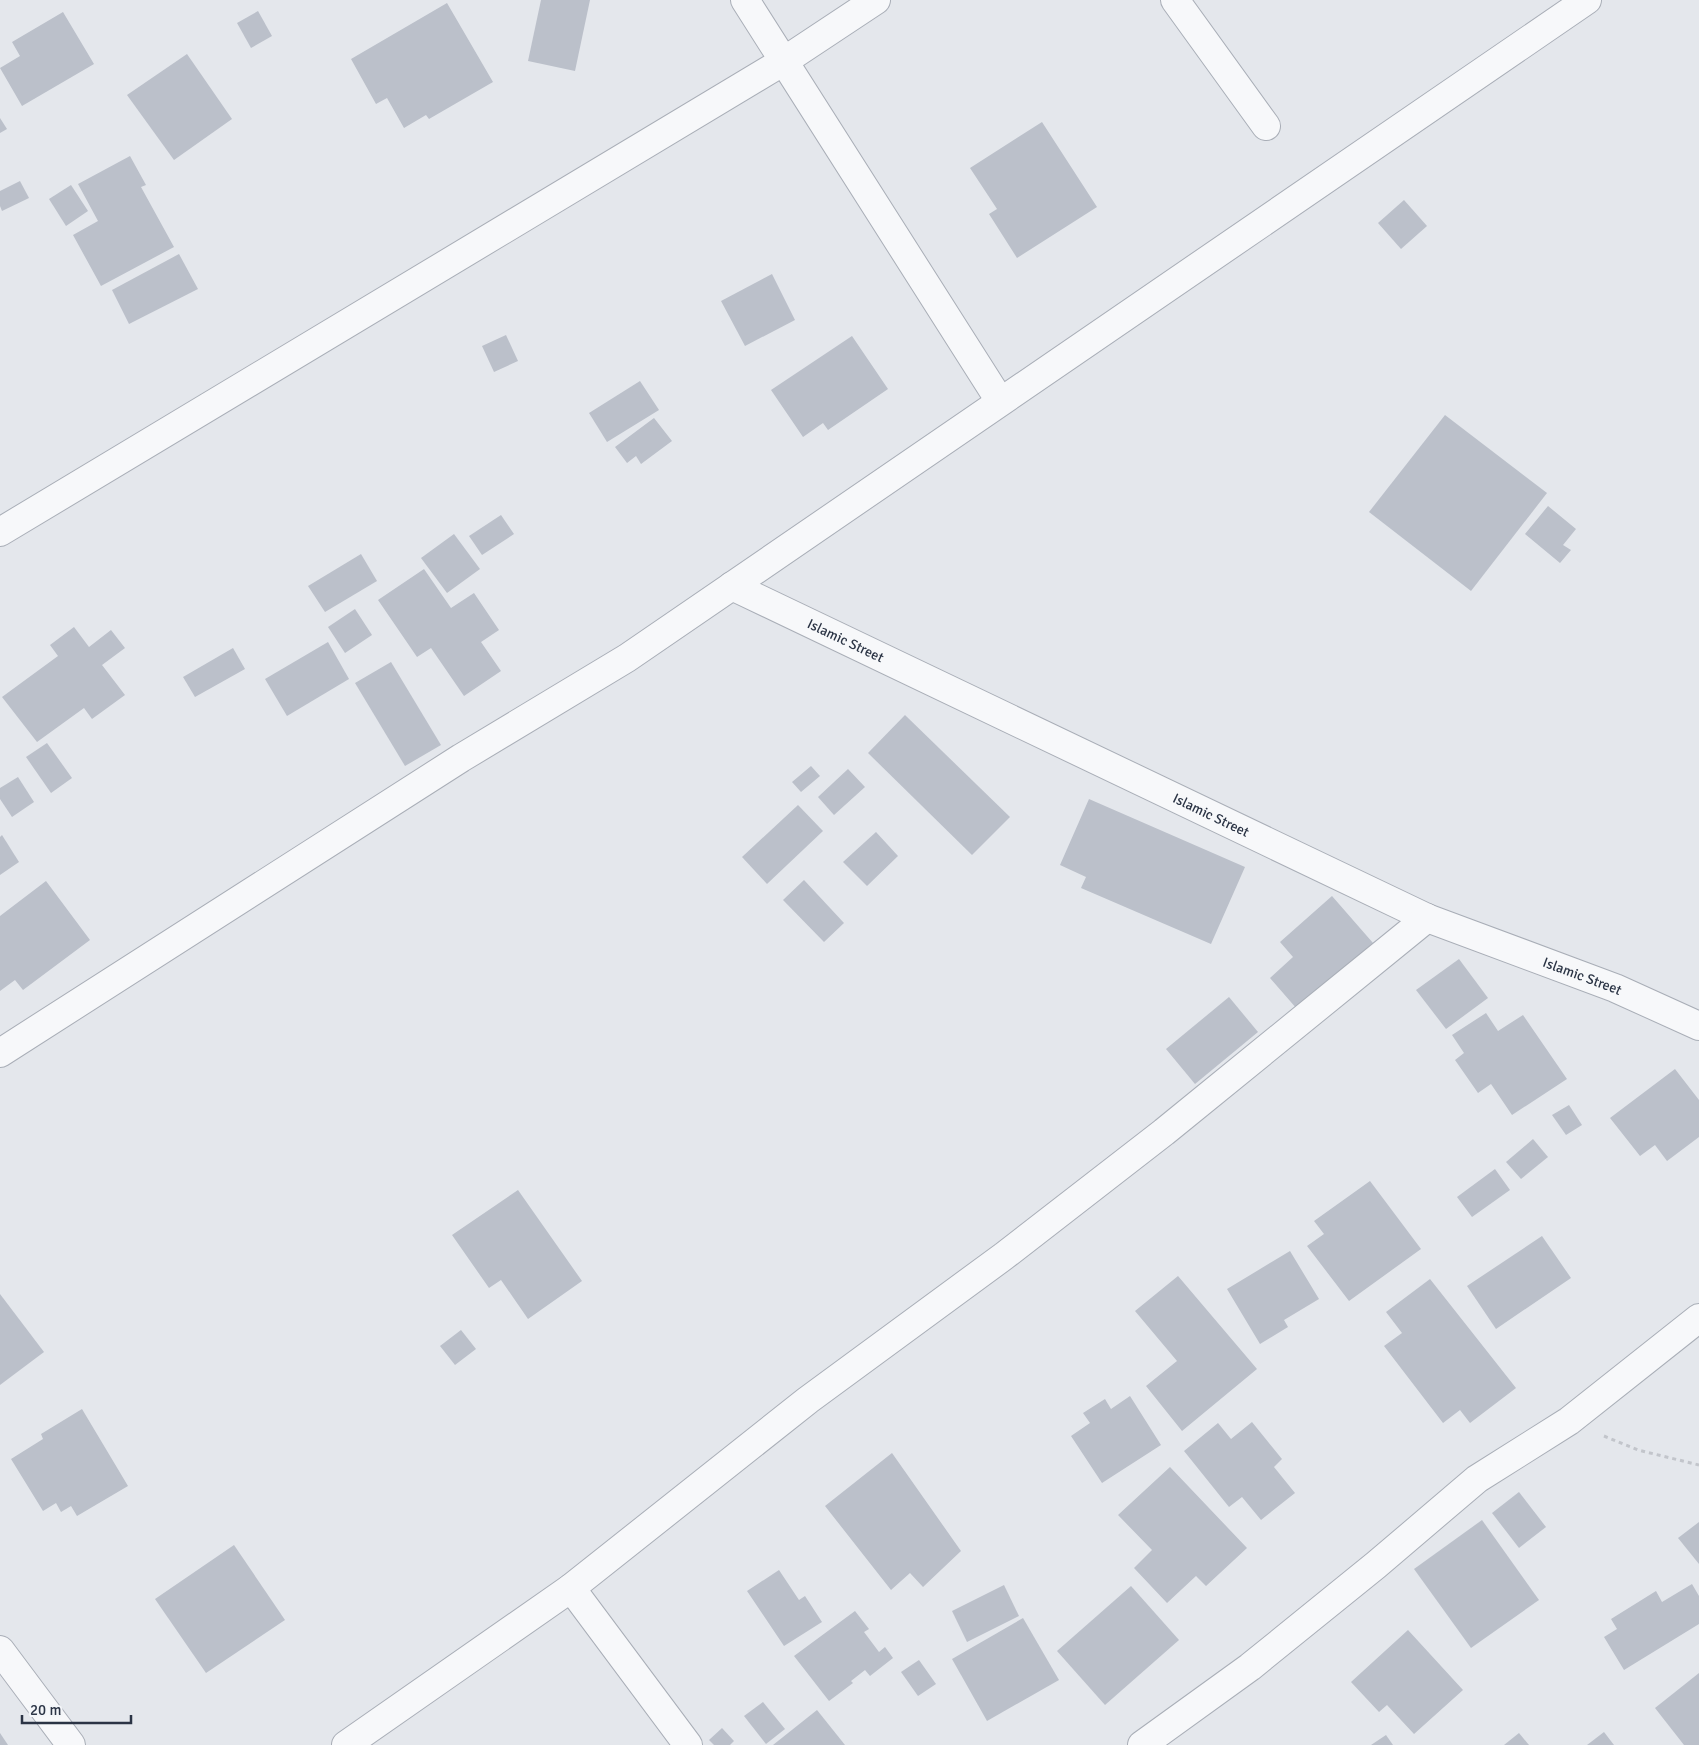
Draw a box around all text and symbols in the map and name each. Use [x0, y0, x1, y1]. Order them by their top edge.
street label: Islamic Street [805, 615, 887, 666]
street label: Islamic Street [1170, 790, 1252, 841]
street label: Islamic Street [1540, 954, 1624, 999]
scale bar [22, 1692, 131, 1724]
text: 20 m [30, 1701, 61, 1719]

